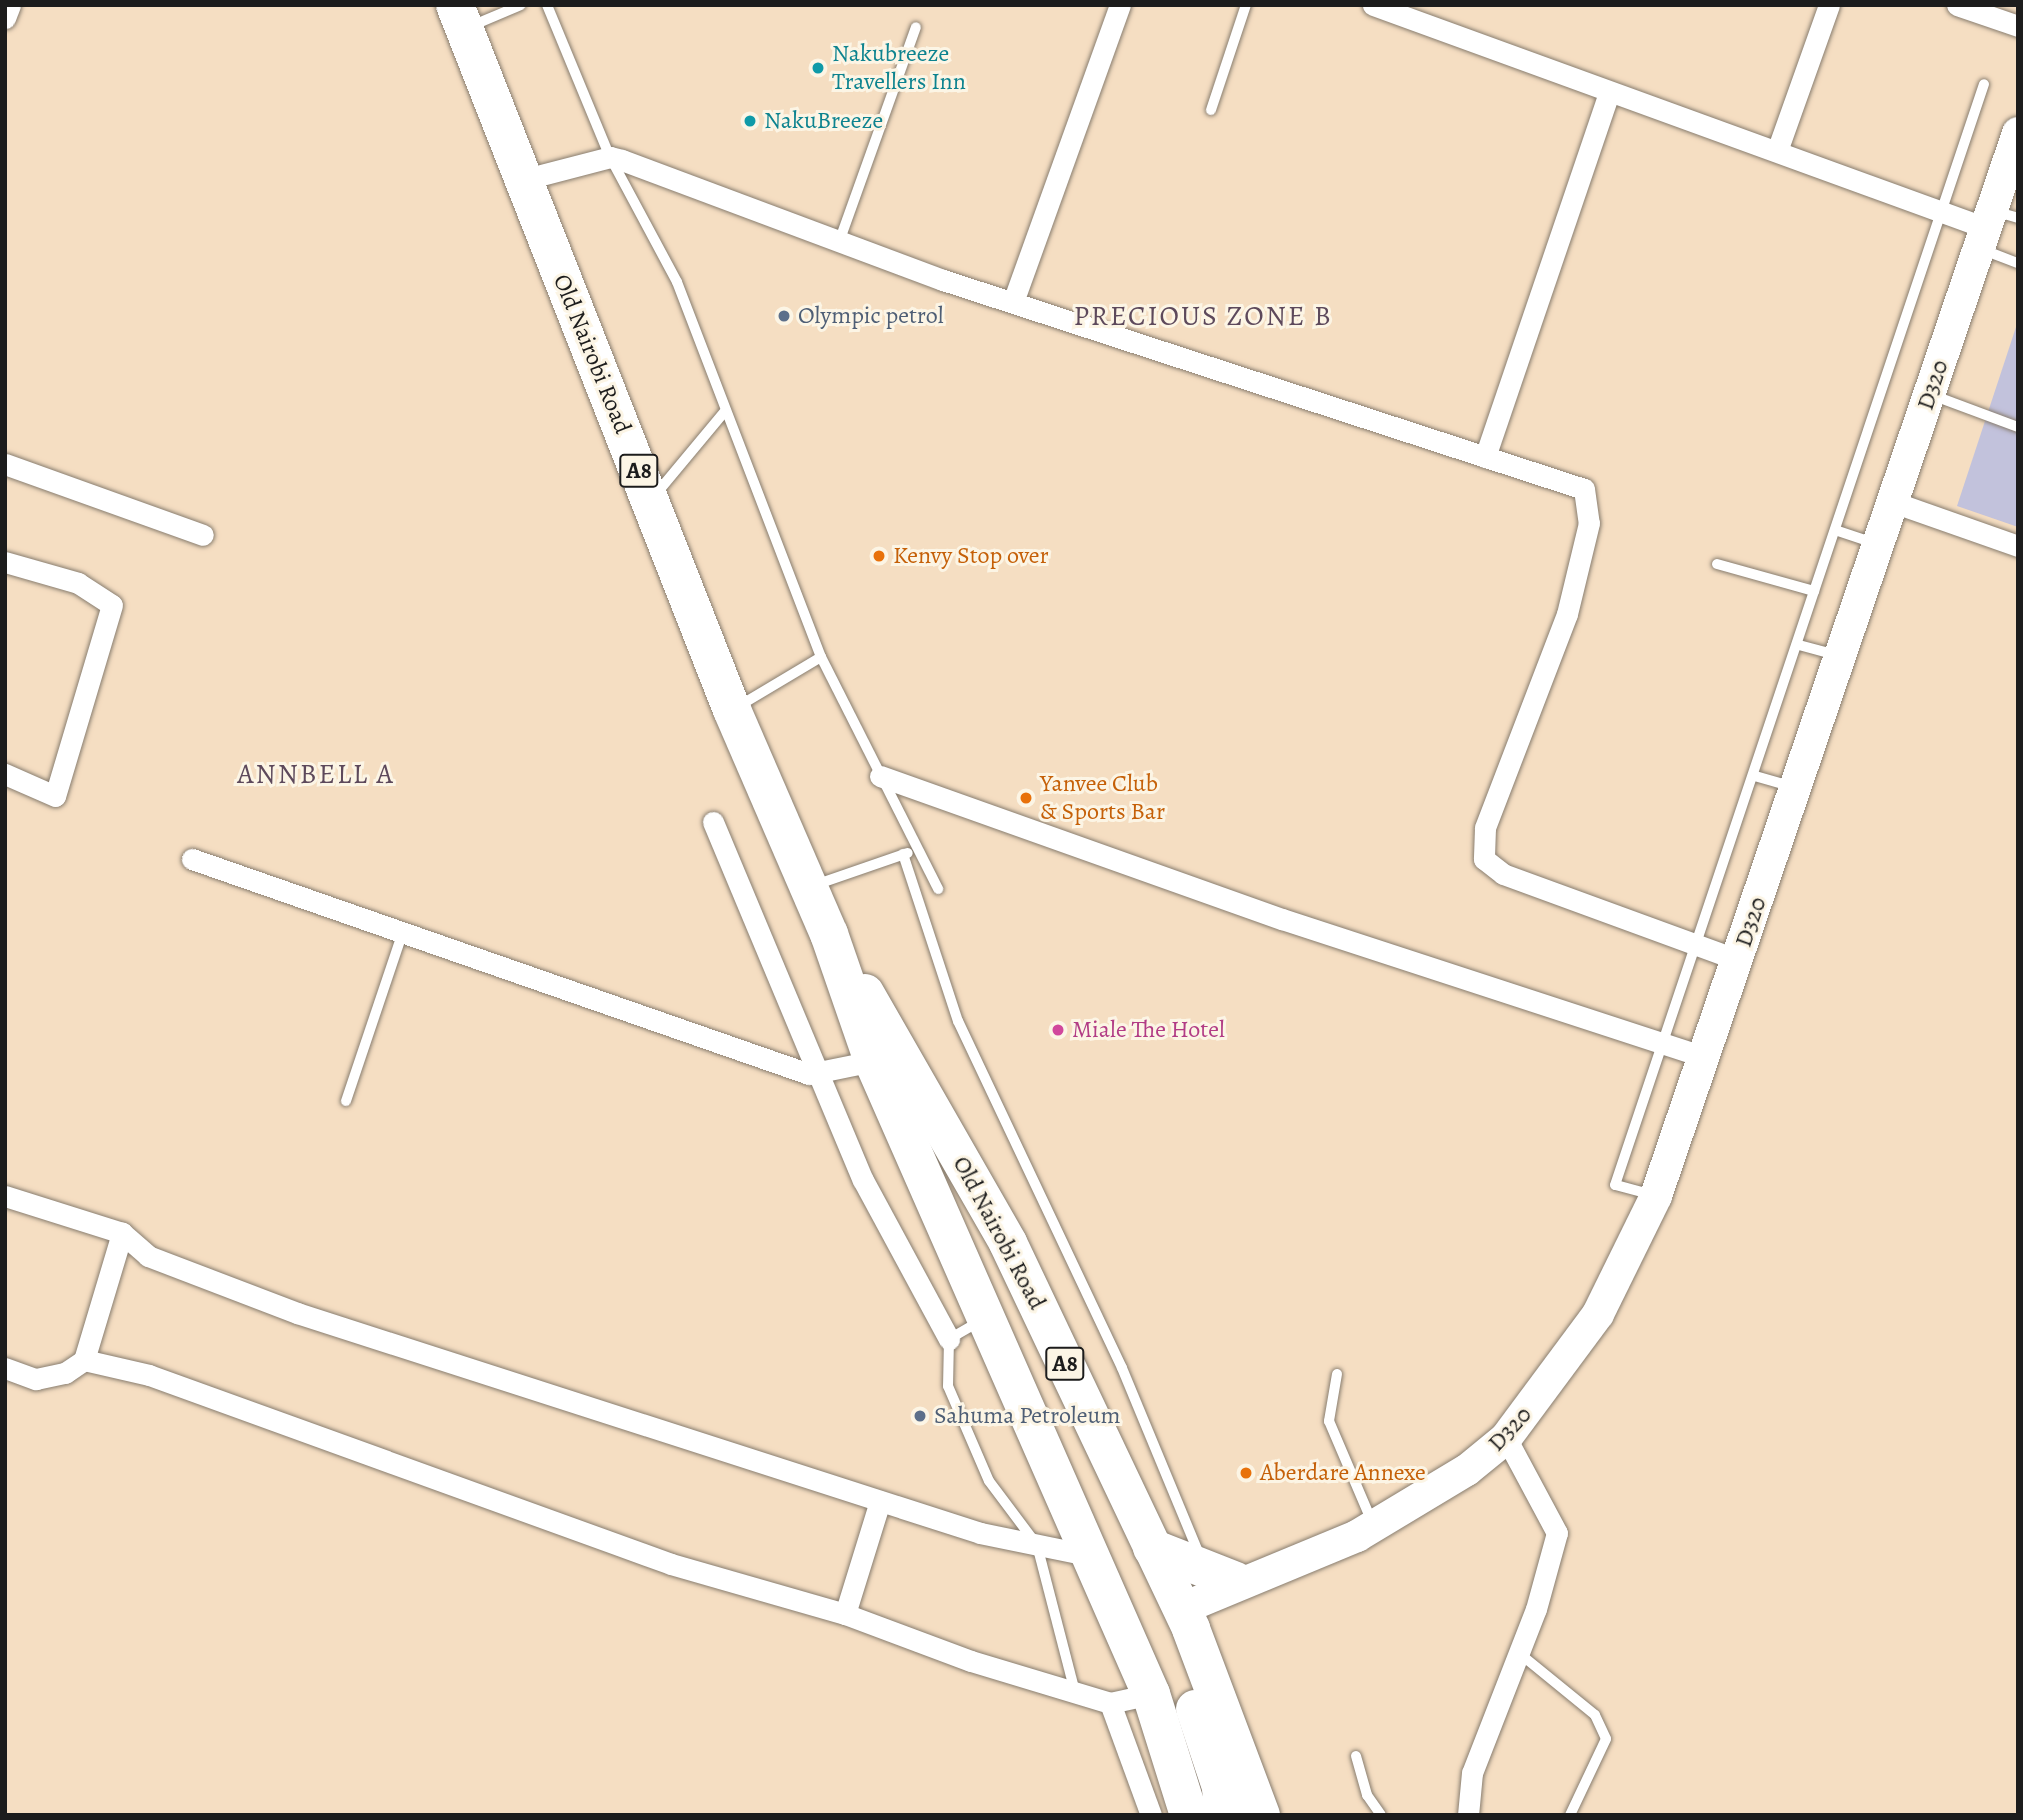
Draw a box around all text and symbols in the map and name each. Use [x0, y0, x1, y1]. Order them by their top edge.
place label: Nakubreeze Travellers Inn [832, 40, 966, 96]
marker: Nakubreeze Travellers Inn [810, 60, 826, 76]
place label: NakuBreeze [764, 107, 883, 135]
marker: NakuBreeze [742, 113, 758, 129]
street label: Old Nairobi Road [547, 270, 637, 438]
district label: PRECIOUS ZONE B [1075, 299, 1331, 333]
place label: Olympic petrol [798, 302, 944, 330]
marker: Olympic petrol [776, 308, 792, 324]
street label: D320 [1911, 356, 1955, 414]
road number: A8 [618, 452, 660, 491]
place label: Kenvy Stop over [893, 542, 1049, 570]
marker: Kenvy Stop over [871, 548, 887, 564]
district label: ANNBELL A [238, 757, 394, 791]
place label: Yanvee Club & Sports Bar [1040, 770, 1165, 826]
marker: Yanvee Club & Sports Bar [1018, 790, 1034, 806]
street label: D320 [1729, 893, 1773, 951]
place label: Miale The Hotel [1072, 1016, 1225, 1044]
marker: Miale The Hotel [1050, 1022, 1066, 1038]
street label: Old Nairobi Road [947, 1151, 1051, 1315]
road number: A8 [1044, 1344, 1086, 1384]
street label: D320 [1482, 1401, 1538, 1457]
place label: Sahuma Petroleum [934, 1402, 1120, 1430]
marker: Sahuma Petroleum [912, 1408, 928, 1424]
place label: Aberdare Annexe [1260, 1459, 1426, 1487]
marker: Aberdare Annexe [1238, 1465, 1254, 1481]

